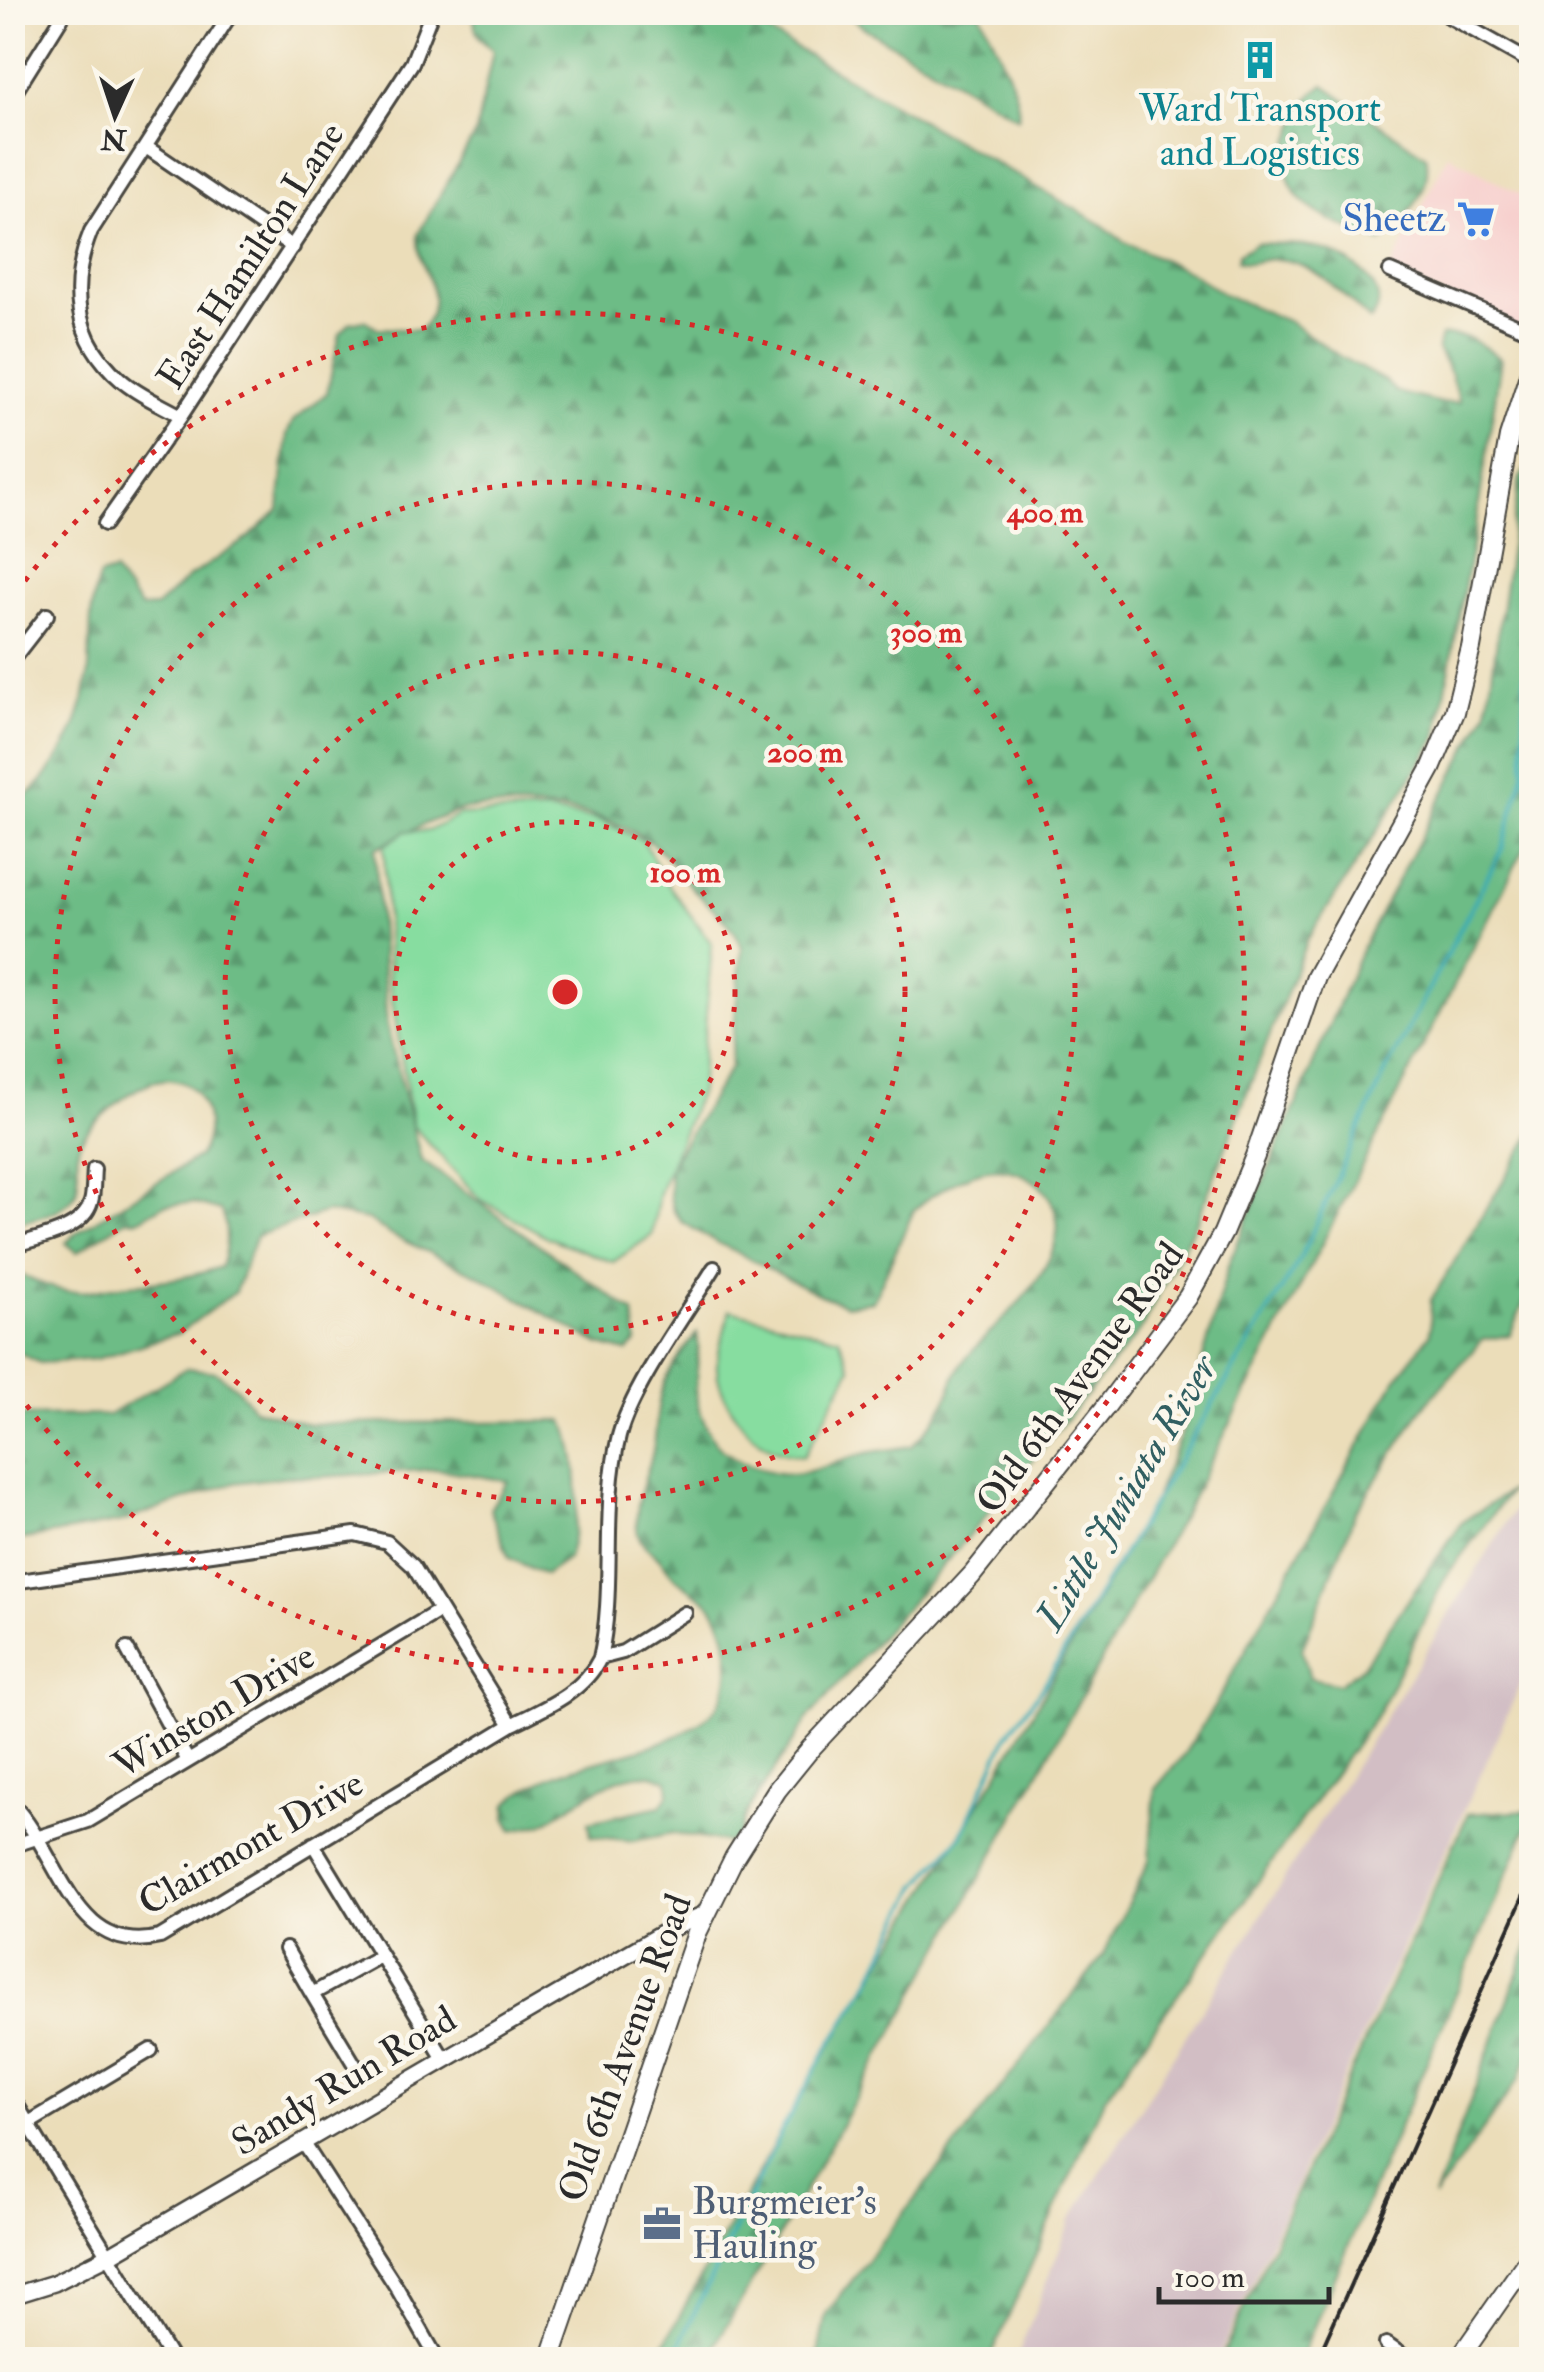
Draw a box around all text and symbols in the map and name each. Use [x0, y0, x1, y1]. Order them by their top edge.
building icon: Ward Transport and Logistics [1239, 39, 1281, 81]
north arrow [65, 65, 165, 165]
place label: Ward Transport and Logistics [1138, 85, 1381, 177]
street label: East Hamilton Lane [147, 113, 355, 399]
text: N [99, 120, 128, 157]
place label: Sheetz [1342, 195, 1446, 243]
supermarket icon: Sheetz [1455, 198, 1497, 240]
text: 400 m [1006, 494, 1084, 531]
text: 300 m [890, 614, 963, 651]
text: 200 m [767, 734, 843, 771]
text: 100 m [650, 854, 721, 891]
centre of rings [547, 974, 583, 1010]
street label: Old 6th Avenue Road [965, 1233, 1195, 1523]
water label: Little Juniata River [1024, 1344, 1230, 1641]
street label: Winston Drive [104, 1632, 324, 1790]
street label: Clairmont Drive [130, 1759, 372, 1927]
street label: Old 6th Avenue Road [547, 1887, 703, 2208]
street label: Sandy Run Road [223, 1995, 465, 2167]
place label: Burgmeier's Hauling [692, 2178, 877, 2270]
office icon: Burgmeier's Hauling [641, 2203, 683, 2245]
scale bar [1159, 2242, 1329, 2304]
text: 100 m [1174, 2259, 1245, 2296]

